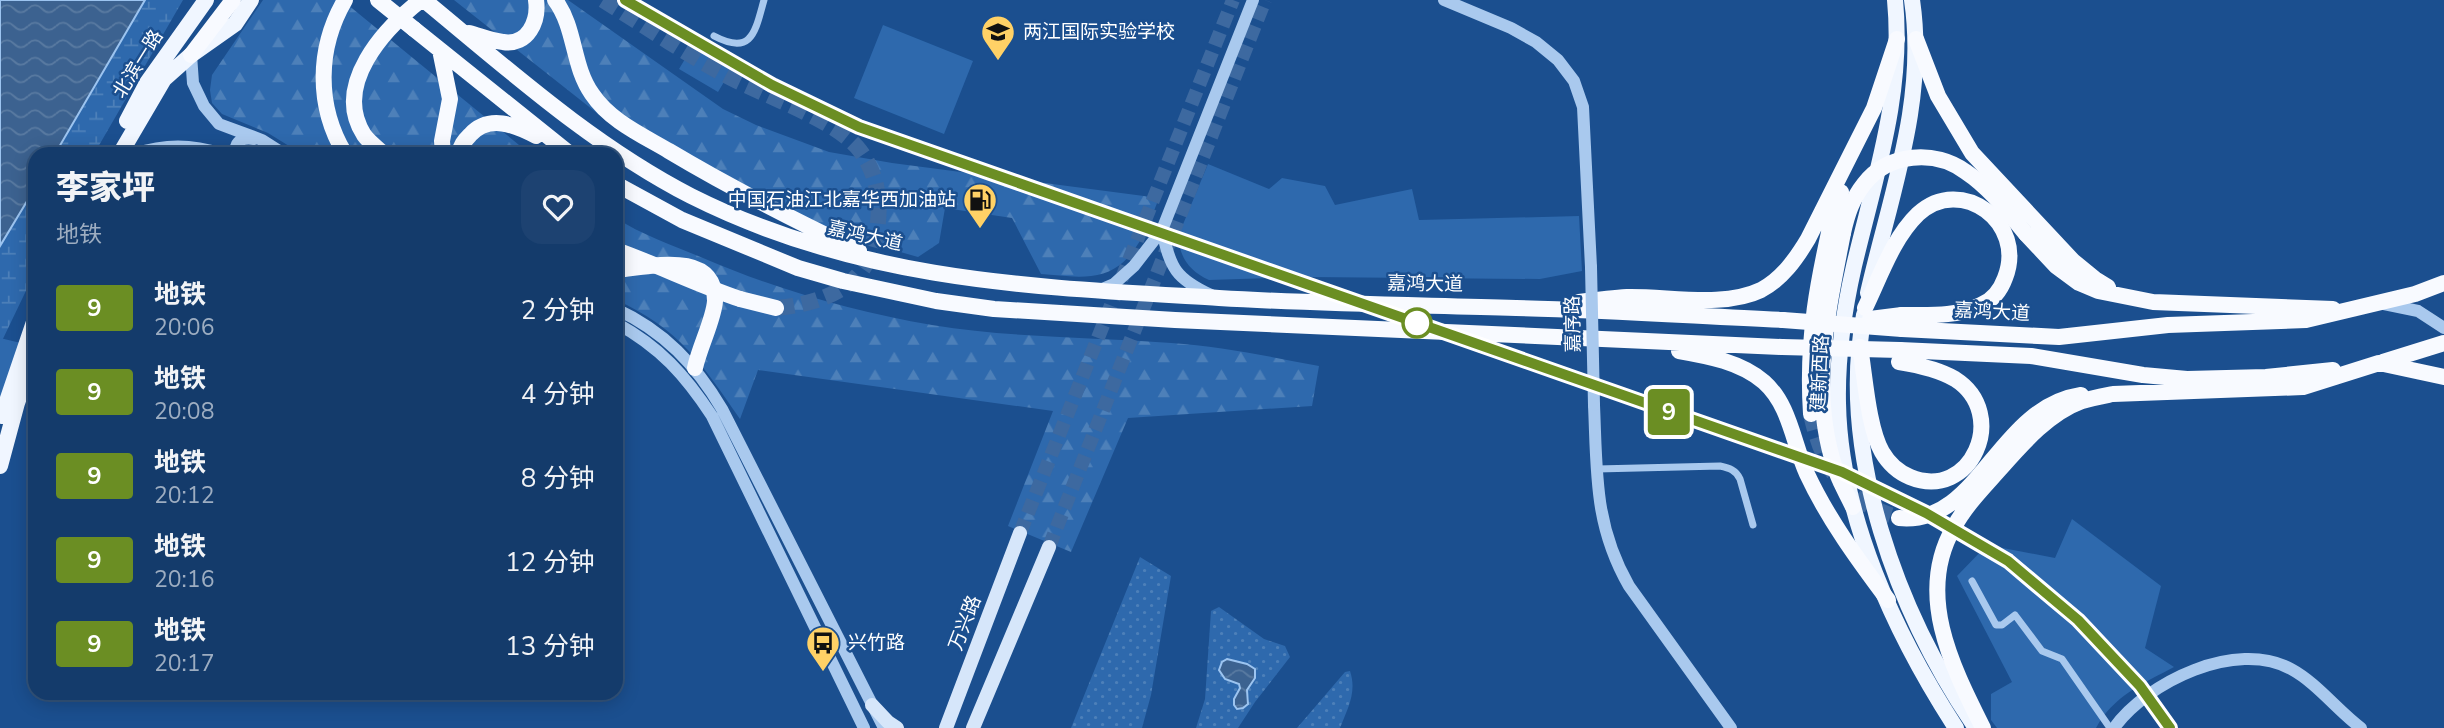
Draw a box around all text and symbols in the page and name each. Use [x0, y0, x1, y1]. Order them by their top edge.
school or university icon: 两江国际实验学校 [979, 13, 1017, 62]
place label: 两江国际实验学校 [1023, 19, 1175, 45]
street label: 北滨一路 [107, 25, 169, 103]
text: 李家坪 [56, 166, 155, 211]
button: heart [521, 170, 595, 244]
fuel station icon: 中国石油江北嘉华西加油站 [961, 181, 999, 230]
place label: 中国石油江北嘉华西加油站 [728, 187, 956, 213]
street label: 嘉鸿大道 [825, 215, 905, 257]
text: 地铁 [56, 219, 102, 250]
street label: 嘉鸿大道 [1387, 270, 1463, 298]
text: 地铁 [154, 277, 206, 312]
text: 9 [87, 292, 102, 324]
text: 2 分钟 [521, 293, 595, 328]
street label: 嘉序路 [1560, 295, 1586, 353]
street label: 嘉鸿大道 [1953, 297, 2031, 327]
unlabelled marker [1402, 308, 1432, 338]
text: 20:06 [154, 312, 214, 343]
street label: 建新西路 [1805, 334, 1835, 412]
text: 地铁 [154, 361, 206, 396]
text: 9 [87, 376, 102, 408]
text: 4 分钟 [521, 377, 595, 412]
line badge: 9 [1646, 389, 1692, 435]
text: 20:08 [154, 396, 214, 427]
text: 9 [1662, 396, 1676, 428]
text: 地铁 [154, 445, 206, 480]
text: 9 [87, 460, 102, 492]
text: 8 分钟 [521, 461, 595, 496]
text: 20:12 [154, 480, 214, 511]
text: 地铁 [154, 529, 206, 564]
text: 9 [87, 544, 102, 576]
text: 12 分钟 [505, 545, 595, 580]
text: 20:16 [154, 564, 214, 595]
street label: 万兴路 [943, 592, 987, 654]
text: 地铁 [154, 613, 206, 648]
bus stop icon: 兴竹路 [804, 624, 842, 673]
text: 9 [87, 628, 102, 660]
text: 13 分钟 [505, 629, 595, 664]
place label: 兴竹路 [848, 630, 905, 656]
text: 20:17 [154, 648, 214, 679]

